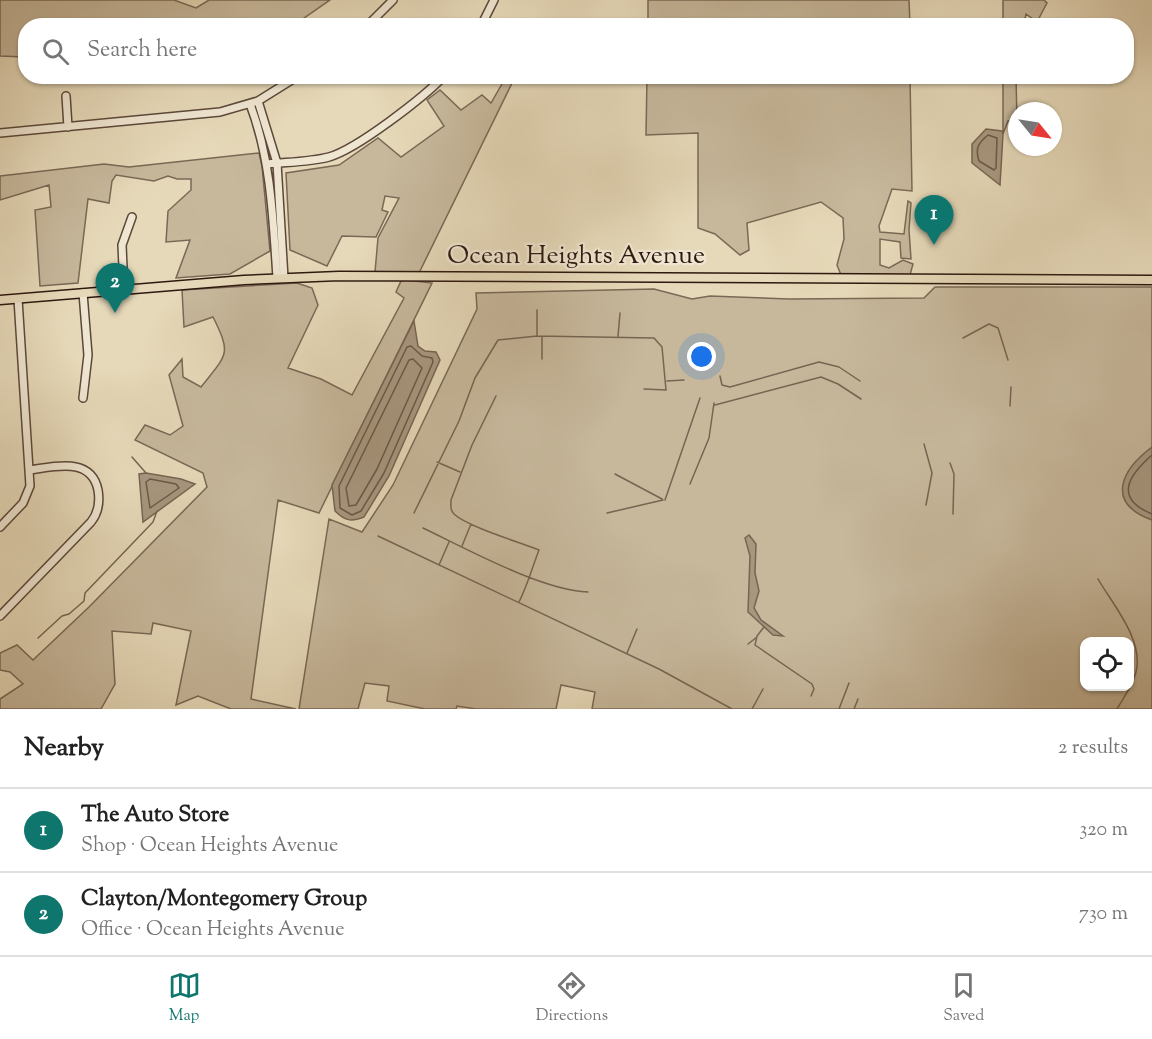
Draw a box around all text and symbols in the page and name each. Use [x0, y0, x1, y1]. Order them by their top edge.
search box [18, 18, 1134, 84]
icon: search [39, 35, 72, 68]
text: Search here [87, 35, 197, 67]
north arrow [1008, 102, 1062, 156]
pin: 1 [914, 196, 954, 245]
street label: Ocean Heights Avenue [447, 238, 705, 275]
pin: 2 [96, 264, 134, 313]
your location [687, 342, 716, 371]
map controls [1080, 637, 1134, 691]
button: locate [1080, 637, 1134, 691]
text: Nearby [24, 730, 104, 767]
text: 2 results [1058, 734, 1128, 763]
text: The Auto Store [81, 800, 229, 832]
text: 1 [40, 816, 47, 845]
text: 320 m [1079, 816, 1128, 845]
text: Shop · Ocean Heights Avenue [81, 832, 338, 861]
text: Clayton/Montegomery Group [81, 884, 367, 916]
text: 2 [39, 900, 48, 929]
text: 730 m [1079, 900, 1128, 929]
text: Office · Ocean Heights Avenue [81, 916, 345, 945]
tab: Map [168, 969, 201, 1028]
tab: Directions [536, 969, 608, 1028]
tab: Saved [943, 969, 984, 1028]

